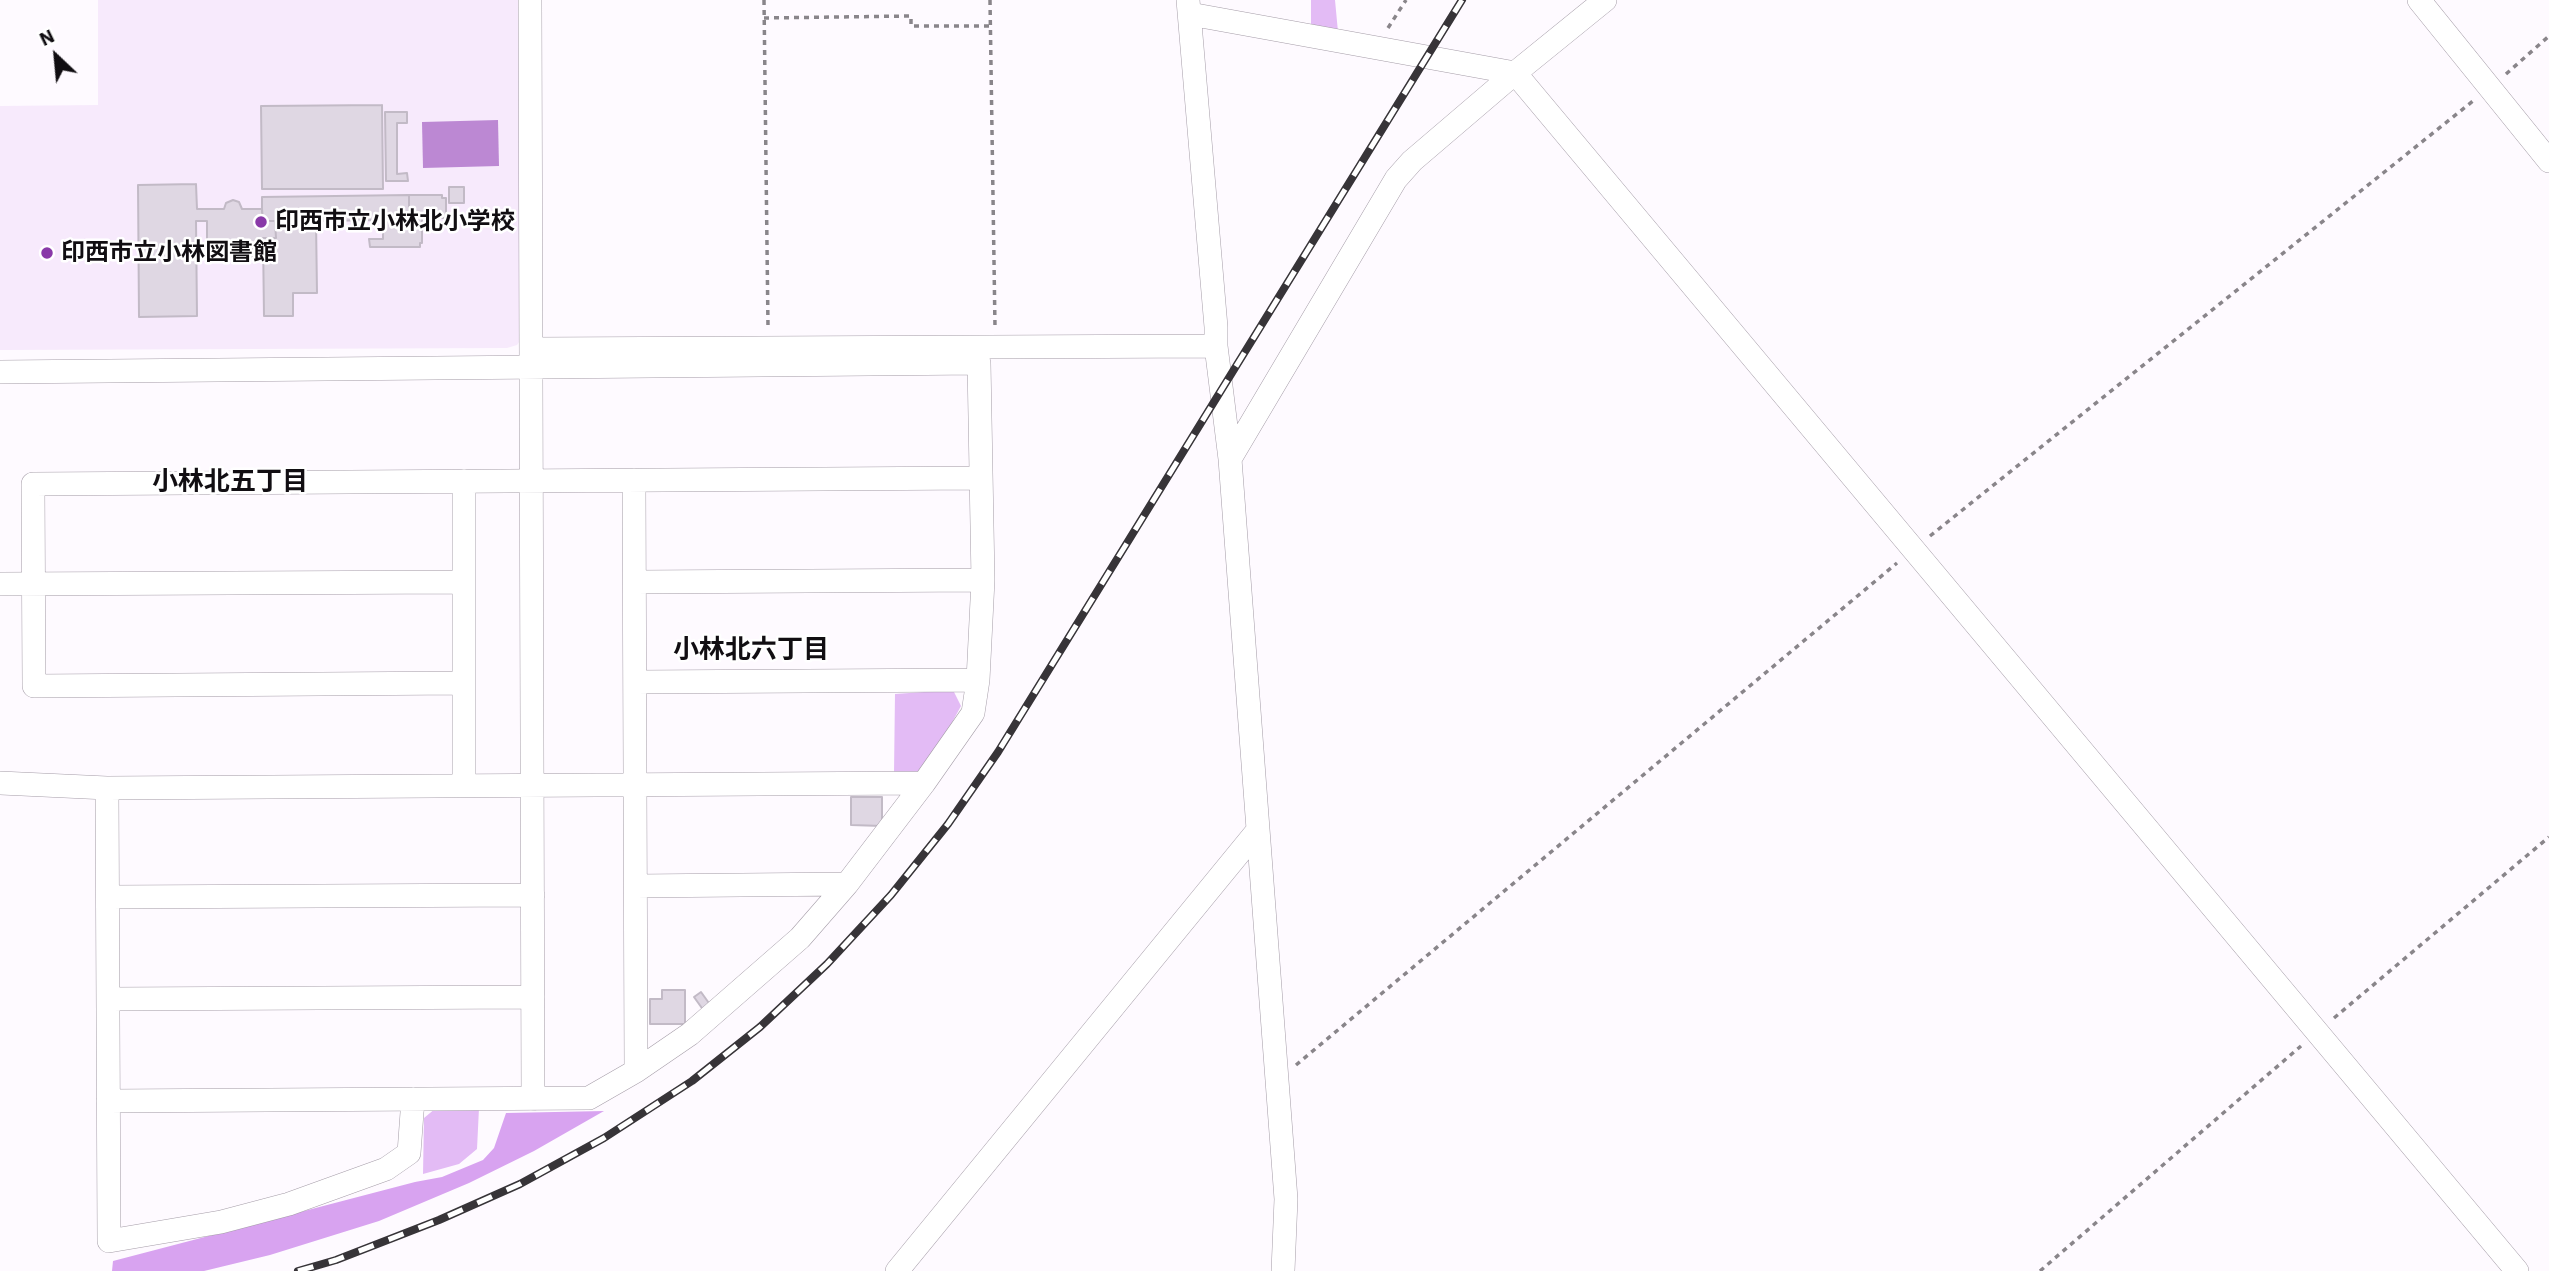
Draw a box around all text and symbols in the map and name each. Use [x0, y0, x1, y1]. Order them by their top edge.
north arrow [21, 21, 91, 91]
text: N [35, 23, 58, 51]
place label: 印西市立小林北小学校 [275, 208, 515, 236]
marker: 印西市立小林北小学校 [253, 214, 269, 230]
place label: 印西市立小林図書館 [61, 239, 277, 267]
marker: 印西市立小林図書館 [39, 245, 55, 261]
district label: 小林北五丁目 [152, 466, 308, 498]
district label: 小林北六丁目 [673, 634, 829, 666]

